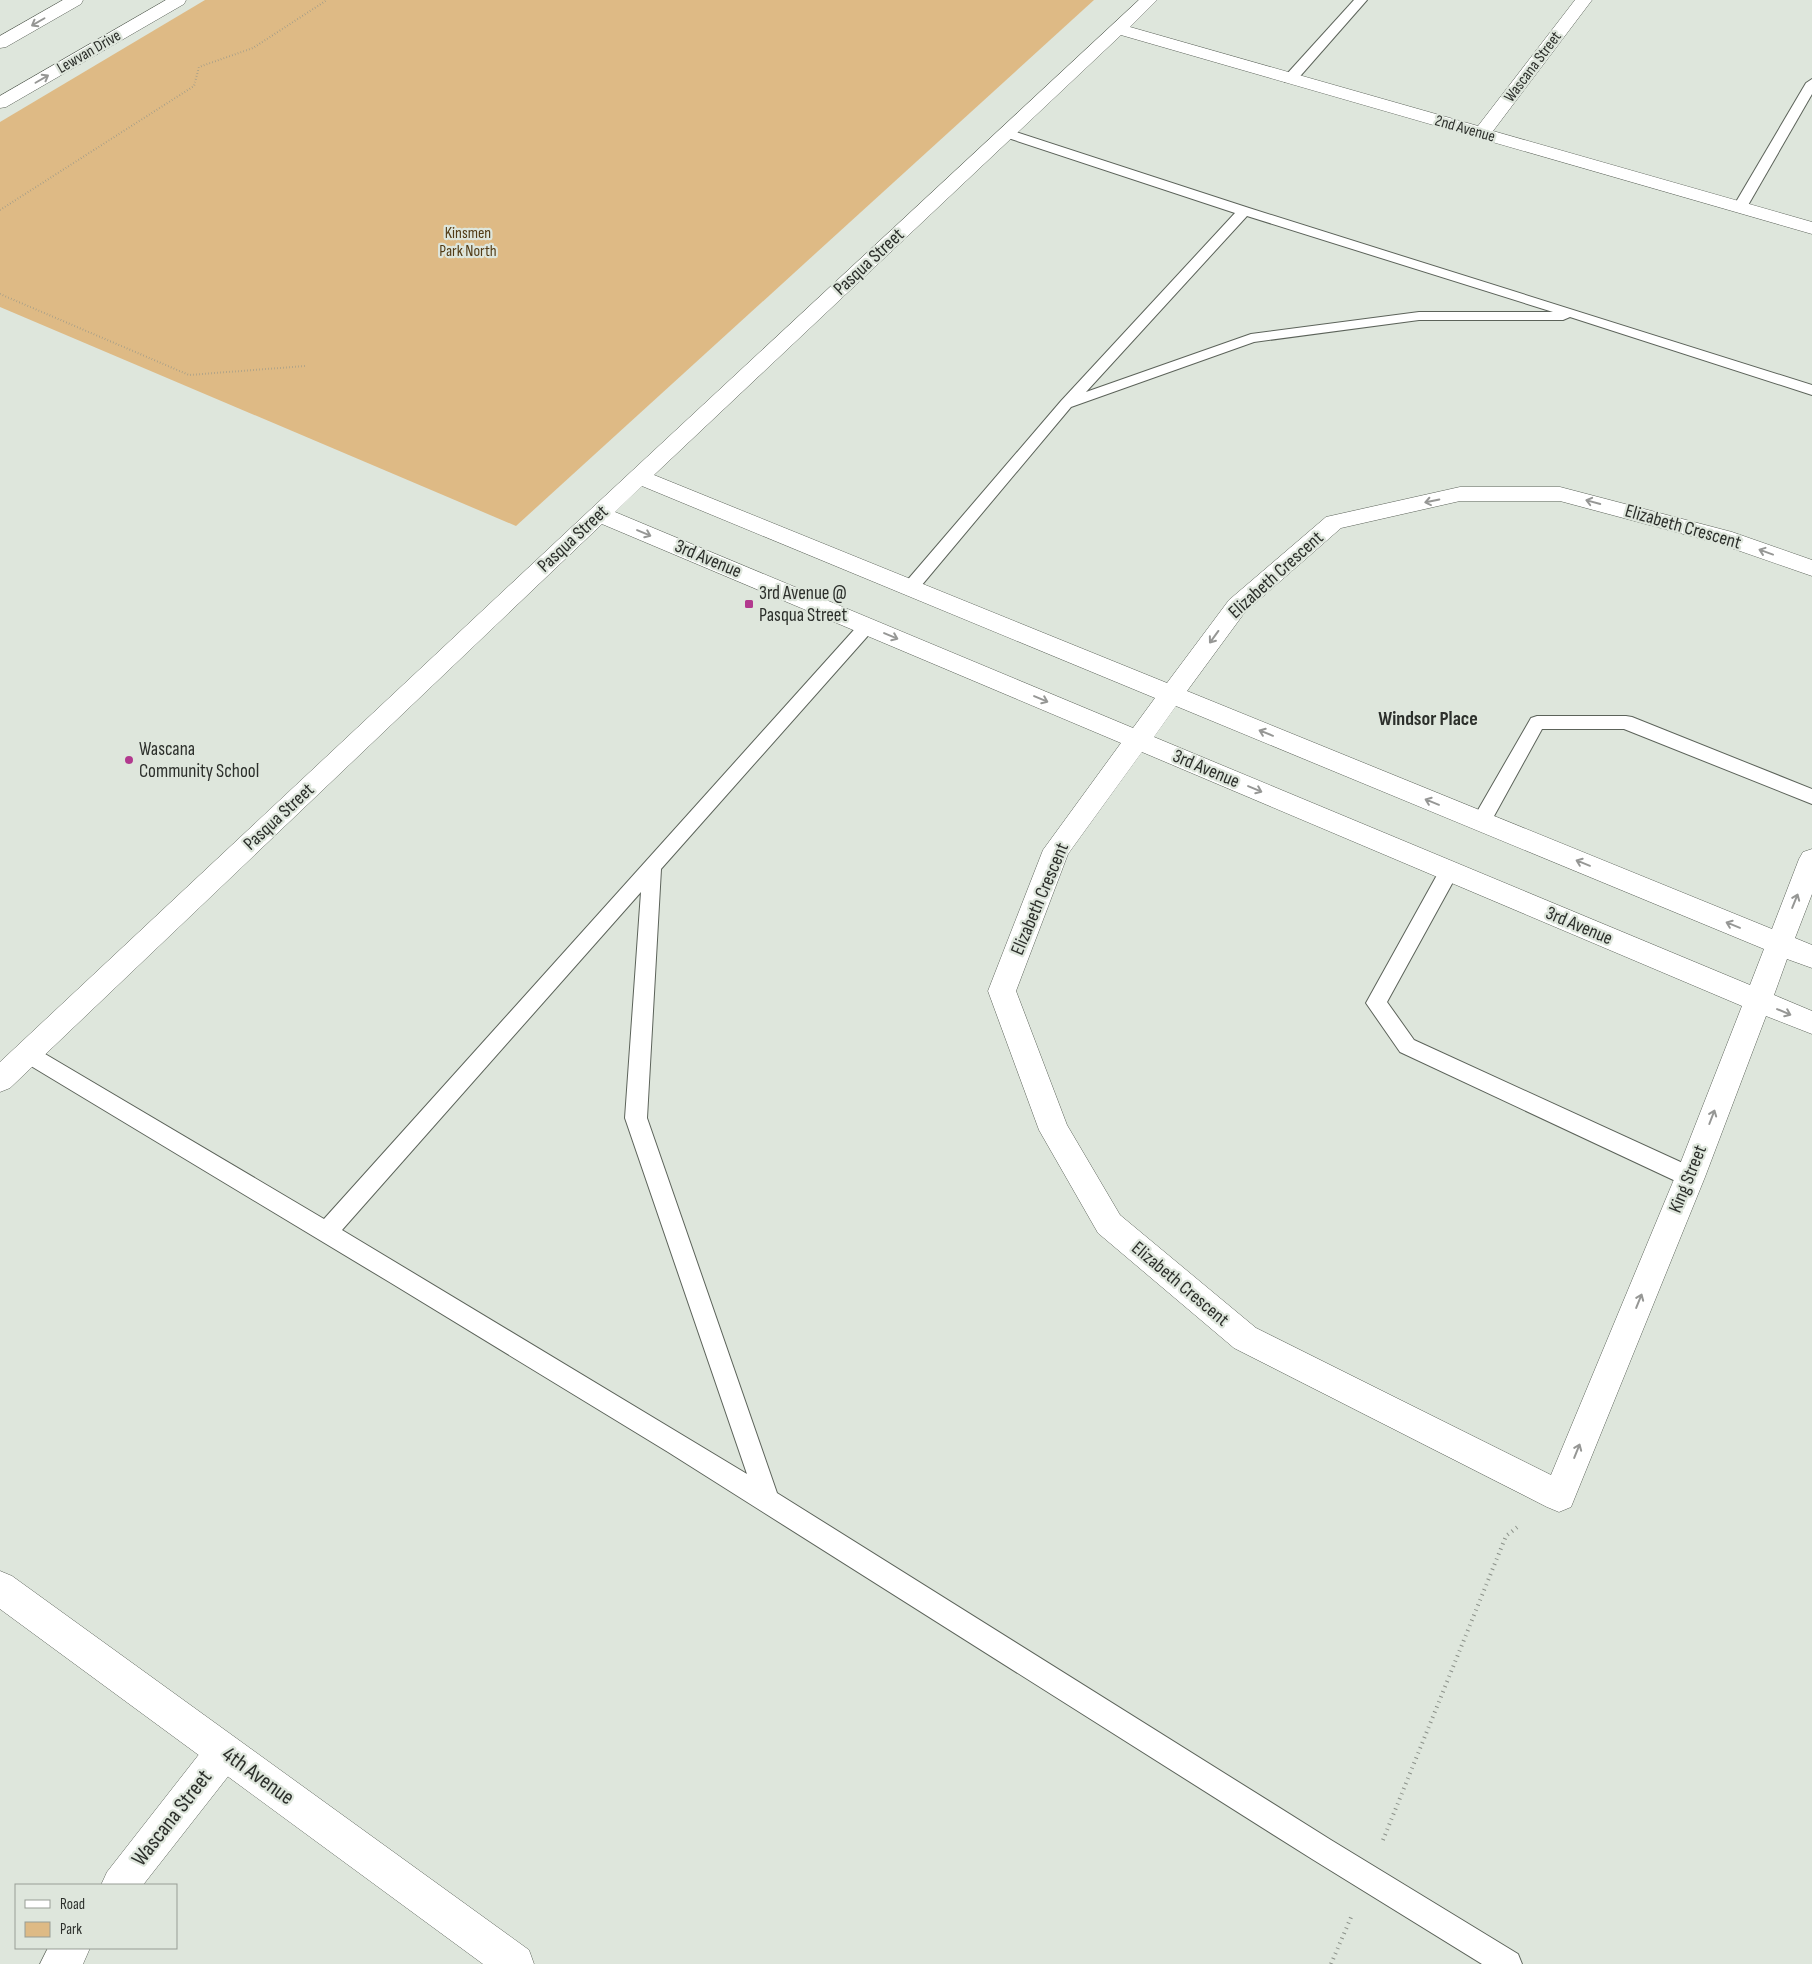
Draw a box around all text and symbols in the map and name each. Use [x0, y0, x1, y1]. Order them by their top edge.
one-way arrow [31, 17, 45, 27]
street label: Lewvan Drive [54, 26, 124, 78]
street label: Wascana Street [1500, 28, 1566, 106]
one-way arrow [35, 73, 49, 83]
street label: 2nd Avenue [1433, 111, 1497, 147]
street label: Pasqua Street [829, 223, 909, 300]
park label: Kinsmen Park North [439, 224, 497, 261]
one-way arrow [1425, 496, 1441, 506]
one-way arrow [1586, 497, 1602, 507]
street label: Elizabeth Crescent [1622, 499, 1744, 555]
street label: Pasqua Street [533, 500, 613, 577]
street label: Elizabeth Crescent [1224, 526, 1328, 624]
one-way arrow [636, 528, 651, 538]
street label: 3rd Avenue [671, 535, 745, 583]
one-way arrow [1759, 547, 1774, 556]
place label: 3rd Avenue @ Pasqua Street [759, 582, 847, 627]
marker: 3rd Avenue @ Pasqua Street [743, 598, 755, 610]
one-way arrow [1209, 630, 1219, 644]
one-way arrow [883, 632, 898, 642]
one-way arrow [1033, 695, 1048, 705]
district label: Windsor Place [1378, 707, 1478, 731]
one-way arrow [1259, 728, 1274, 738]
place label: Wascana Community School [139, 738, 259, 783]
street label: 3rd Avenue [1169, 745, 1243, 793]
marker: Wascana Community School [123, 754, 135, 766]
street label: Pasqua Street [239, 778, 319, 855]
one-way arrow [1247, 785, 1262, 795]
one-way arrow [1425, 796, 1440, 806]
street label: Elizabeth Crescent [1006, 839, 1074, 959]
one-way arrow [1576, 858, 1591, 868]
one-way arrow [1791, 894, 1800, 909]
street label: 3rd Avenue [1542, 902, 1616, 950]
one-way arrow [1726, 919, 1741, 929]
one-way arrow [1776, 1007, 1791, 1017]
one-way arrow [1708, 1110, 1717, 1126]
street label: King Street [1664, 1142, 1712, 1216]
street label: Elizabeth Crescent [1127, 1237, 1233, 1331]
one-way arrow [1635, 1294, 1644, 1309]
one-way arrow [1573, 1444, 1583, 1459]
street label: 4th Avenue [217, 1741, 299, 1811]
street label: Wascana Street [126, 1764, 218, 1872]
legend [15, 1884, 178, 1949]
text: Road [60, 1895, 85, 1914]
text: Park [60, 1920, 82, 1939]

